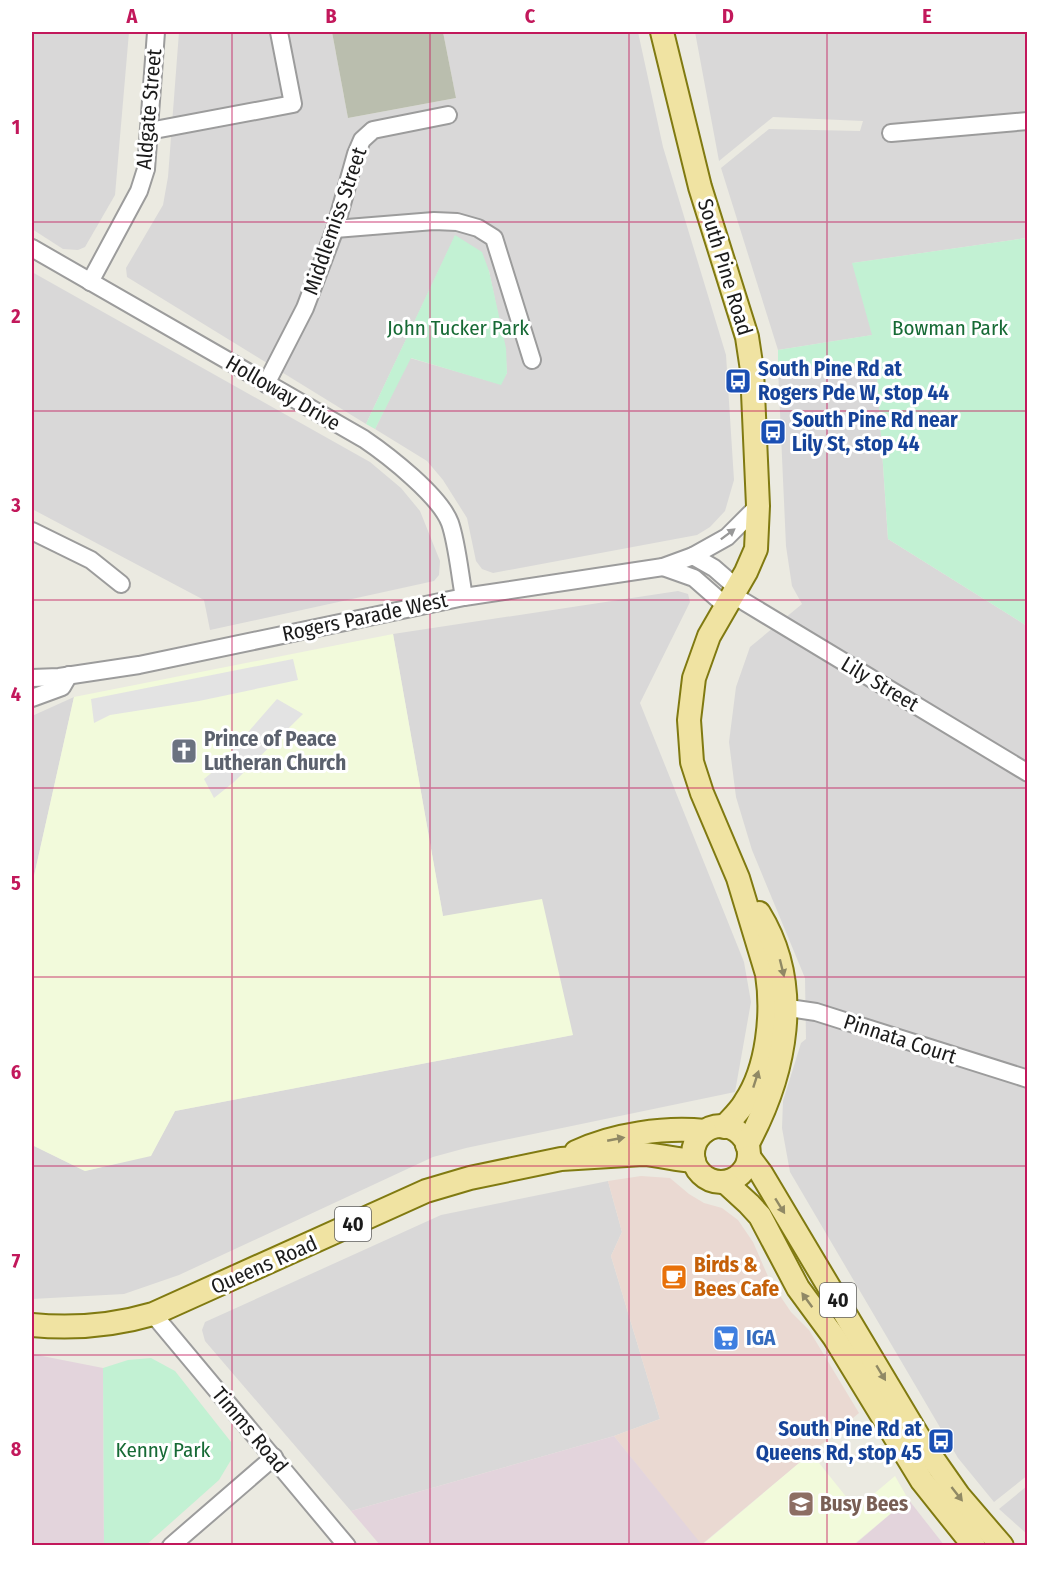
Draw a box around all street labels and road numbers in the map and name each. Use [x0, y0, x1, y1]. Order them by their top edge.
street label: Aldgate Street [131, 47, 167, 170]
street label: Middlemiss Street [298, 144, 372, 298]
street label: South Pine Road [692, 196, 758, 338]
street label: Holloway Drive [221, 350, 345, 436]
street label: Rogers Parade West [280, 587, 450, 647]
street label: Lily Street [836, 651, 924, 717]
street label: Pinnata Court [840, 1009, 960, 1069]
road number: 40 [335, 1207, 371, 1241]
street label: Queens Road [207, 1230, 321, 1300]
road number: 40 [820, 1283, 856, 1317]
street label: Timms Road [206, 1382, 294, 1478]

